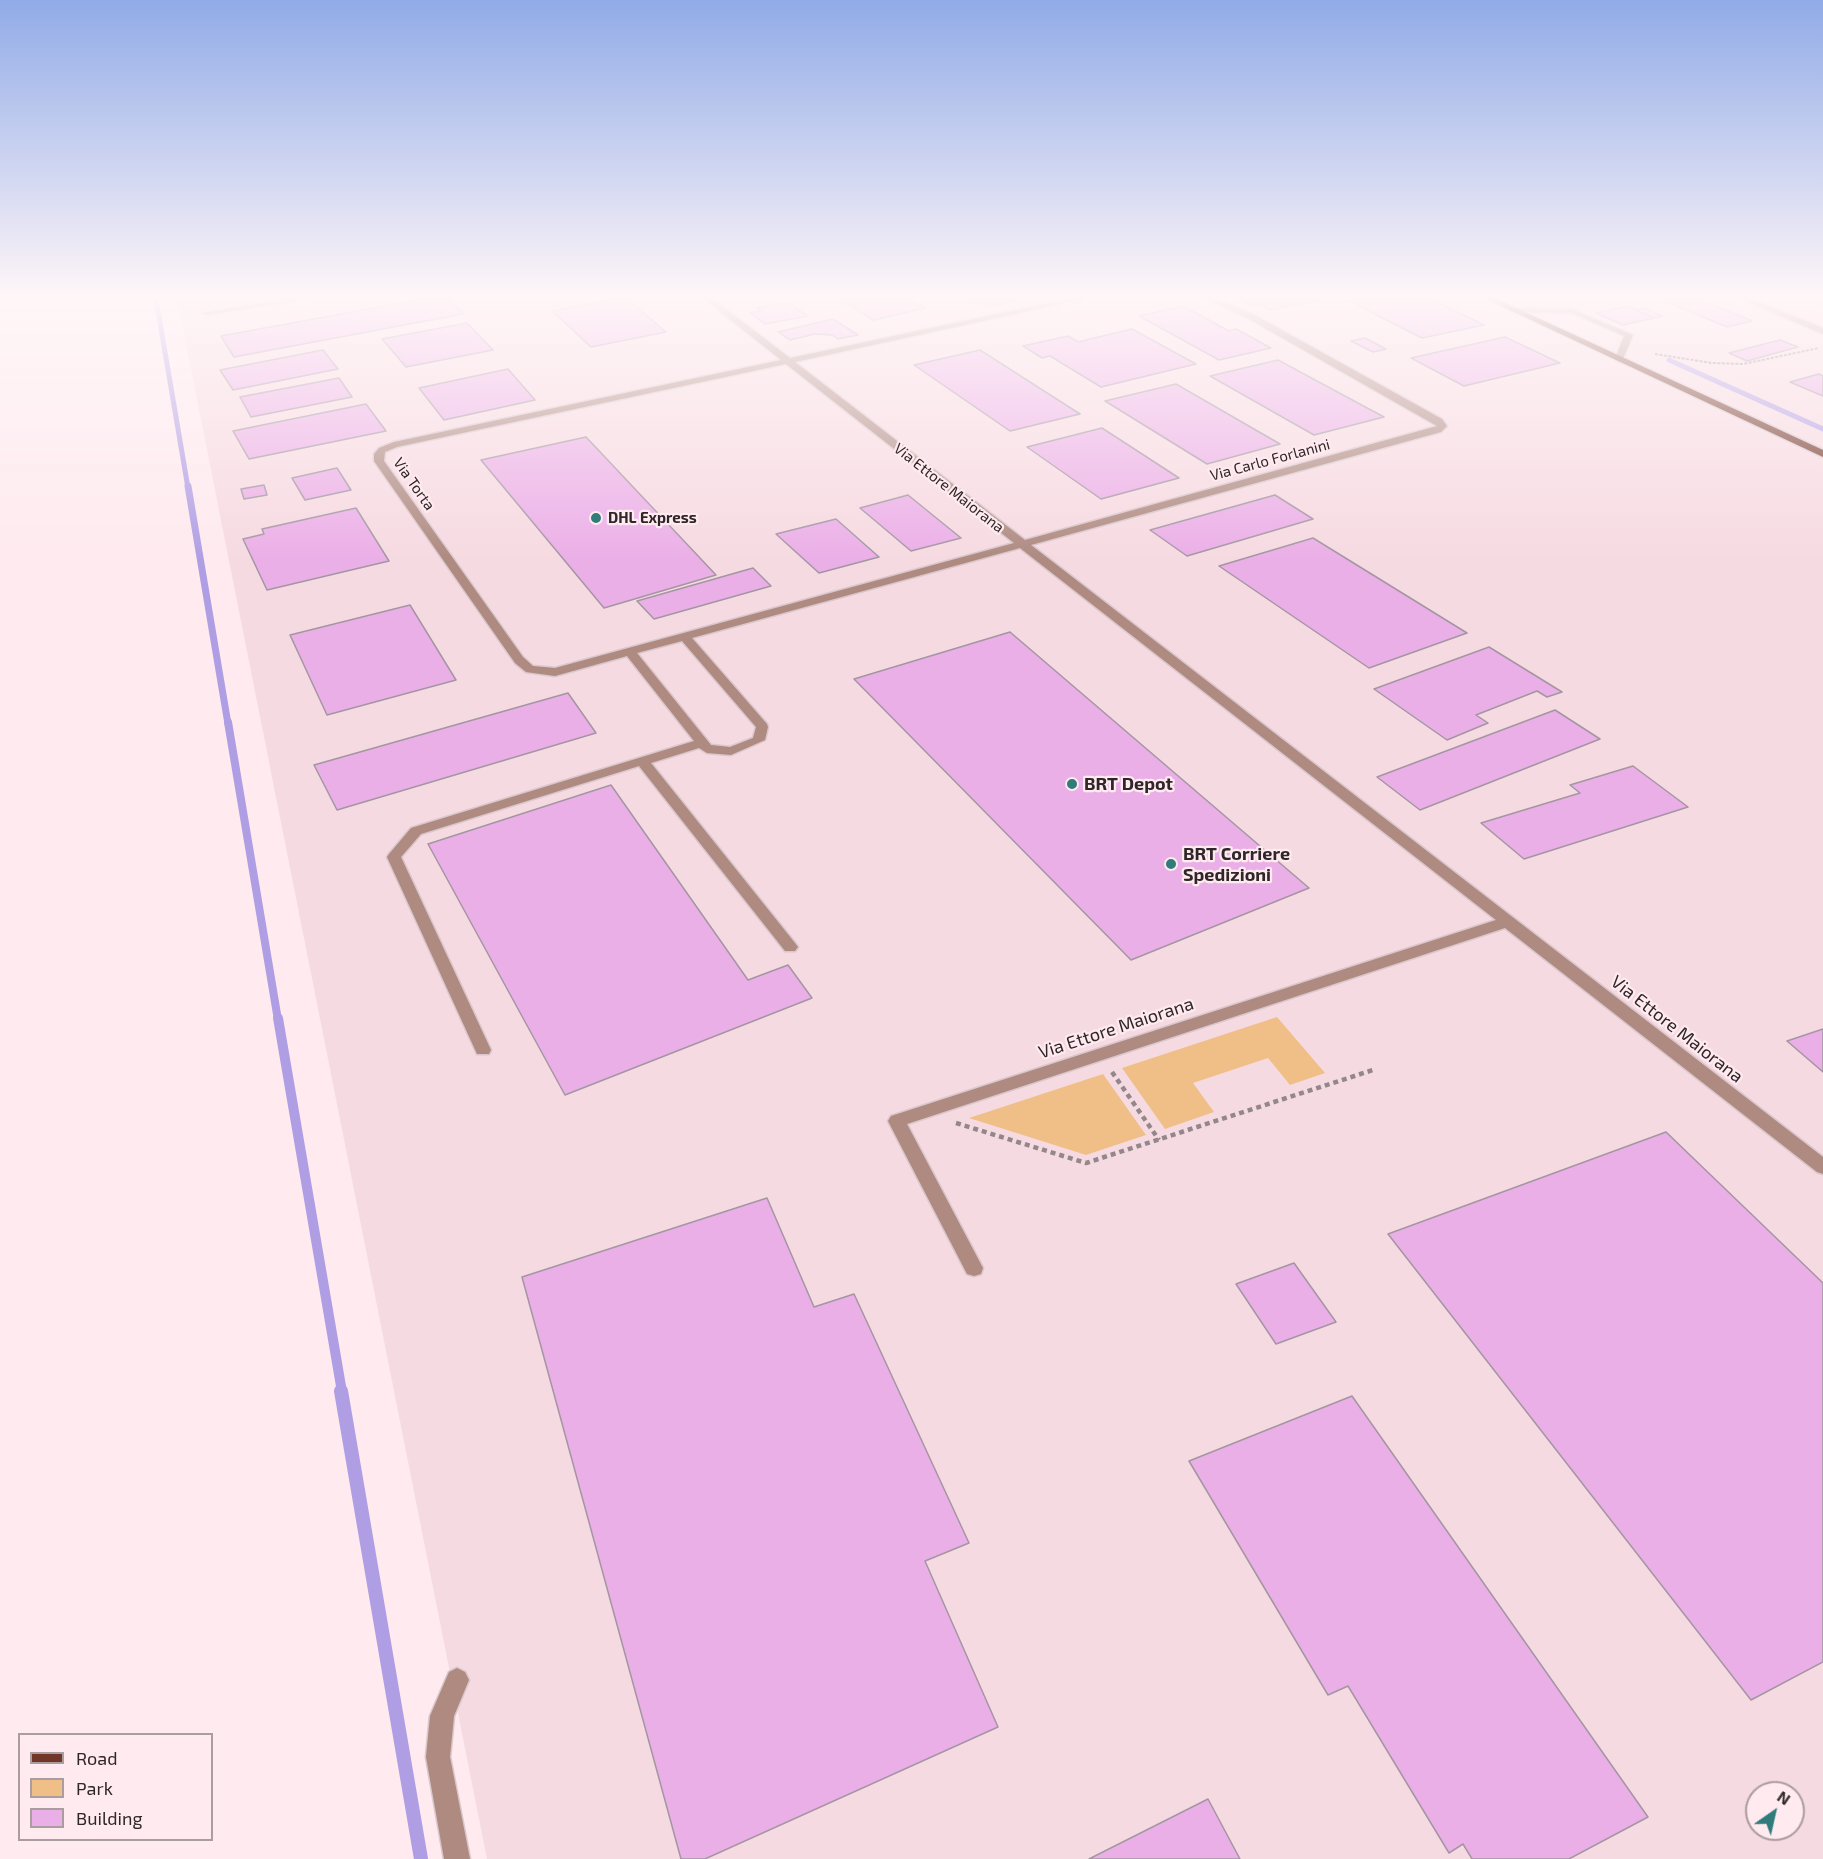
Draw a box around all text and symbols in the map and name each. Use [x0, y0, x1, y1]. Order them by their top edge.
street label: Via Carlo Forlanini [1208, 435, 1332, 485]
street label: Via Ettore Maiorana [890, 439, 1008, 537]
street label: Via Torta [389, 454, 439, 514]
place label: DHL Express [608, 509, 697, 527]
marker: DHL Express [589, 511, 603, 525]
place label: BRT Depot [1084, 773, 1173, 795]
marker: BRT Depot [1065, 777, 1079, 791]
place label: BRT Corriere Spedizioni [1183, 843, 1290, 886]
marker: BRT Corriere Spedizioni [1164, 857, 1178, 871]
street label: Via Ettore Maiorana [1607, 971, 1747, 1087]
street label: Via Ettore Maiorana [1036, 993, 1196, 1063]
legend [18, 1733, 213, 1841]
text: Road [76, 1747, 117, 1769]
text: Park [76, 1777, 113, 1799]
north arrow [1745, 1781, 1805, 1841]
text: N [1774, 1786, 1794, 1808]
text: Building [76, 1807, 143, 1829]

